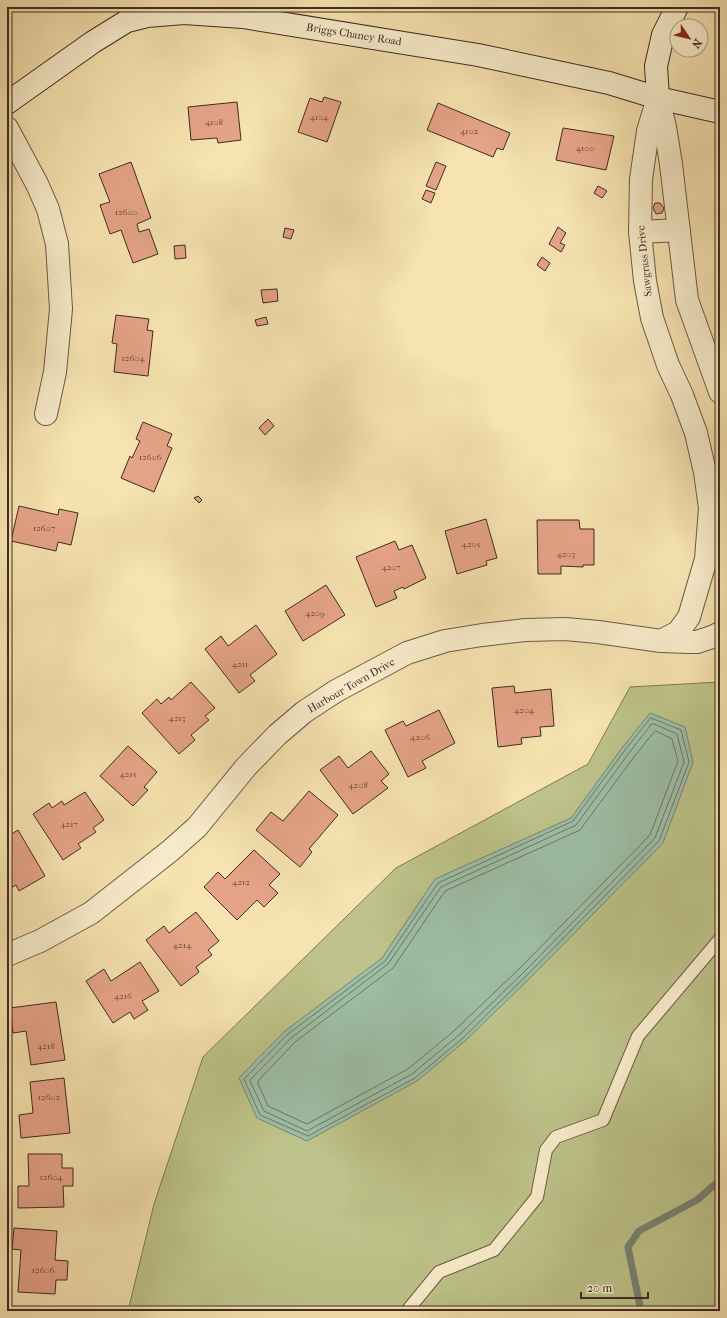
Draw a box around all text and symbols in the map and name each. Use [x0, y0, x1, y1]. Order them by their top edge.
north arrow [669, 18, 709, 58]
street label: Briggs Chaney Road [305, 21, 403, 49]
text: N [689, 36, 705, 51]
house number: 4104 [310, 112, 329, 122]
house number: 4108 [205, 117, 223, 127]
house number: 4102 [460, 126, 478, 136]
house number: 4100 [576, 143, 594, 153]
house number: 12600 [115, 207, 137, 217]
street label: Sawgrass Drive [634, 224, 655, 297]
house number: 12604 [122, 353, 145, 363]
house number: 12606 [139, 452, 161, 462]
house number: 12607 [33, 523, 56, 533]
house number: 4205 [462, 539, 481, 549]
house number: 4203 [557, 549, 576, 559]
house number: 4207 [381, 562, 401, 572]
house number: 4209 [305, 608, 325, 618]
street label: Harbour Town Drive [305, 655, 398, 716]
house number: 4211 [232, 659, 248, 669]
house number: 4204 [514, 705, 535, 715]
house number: 4213 [169, 713, 186, 723]
house number: 4206 [410, 732, 430, 742]
house number: 4215 [119, 769, 137, 779]
house number: 4208 [348, 780, 368, 790]
house number: 4217 [60, 819, 78, 829]
house number: 4212 [232, 877, 250, 887]
house number: 4214 [173, 940, 192, 950]
house number: 4216 [114, 991, 132, 1001]
house number: 4218 [37, 1041, 55, 1051]
house number: 12602 [38, 1092, 61, 1102]
house number: 12604 [40, 1172, 63, 1182]
house number: 12606 [32, 1265, 54, 1275]
scale bar [581, 1274, 648, 1300]
text: 20 m [587, 1281, 612, 1295]

